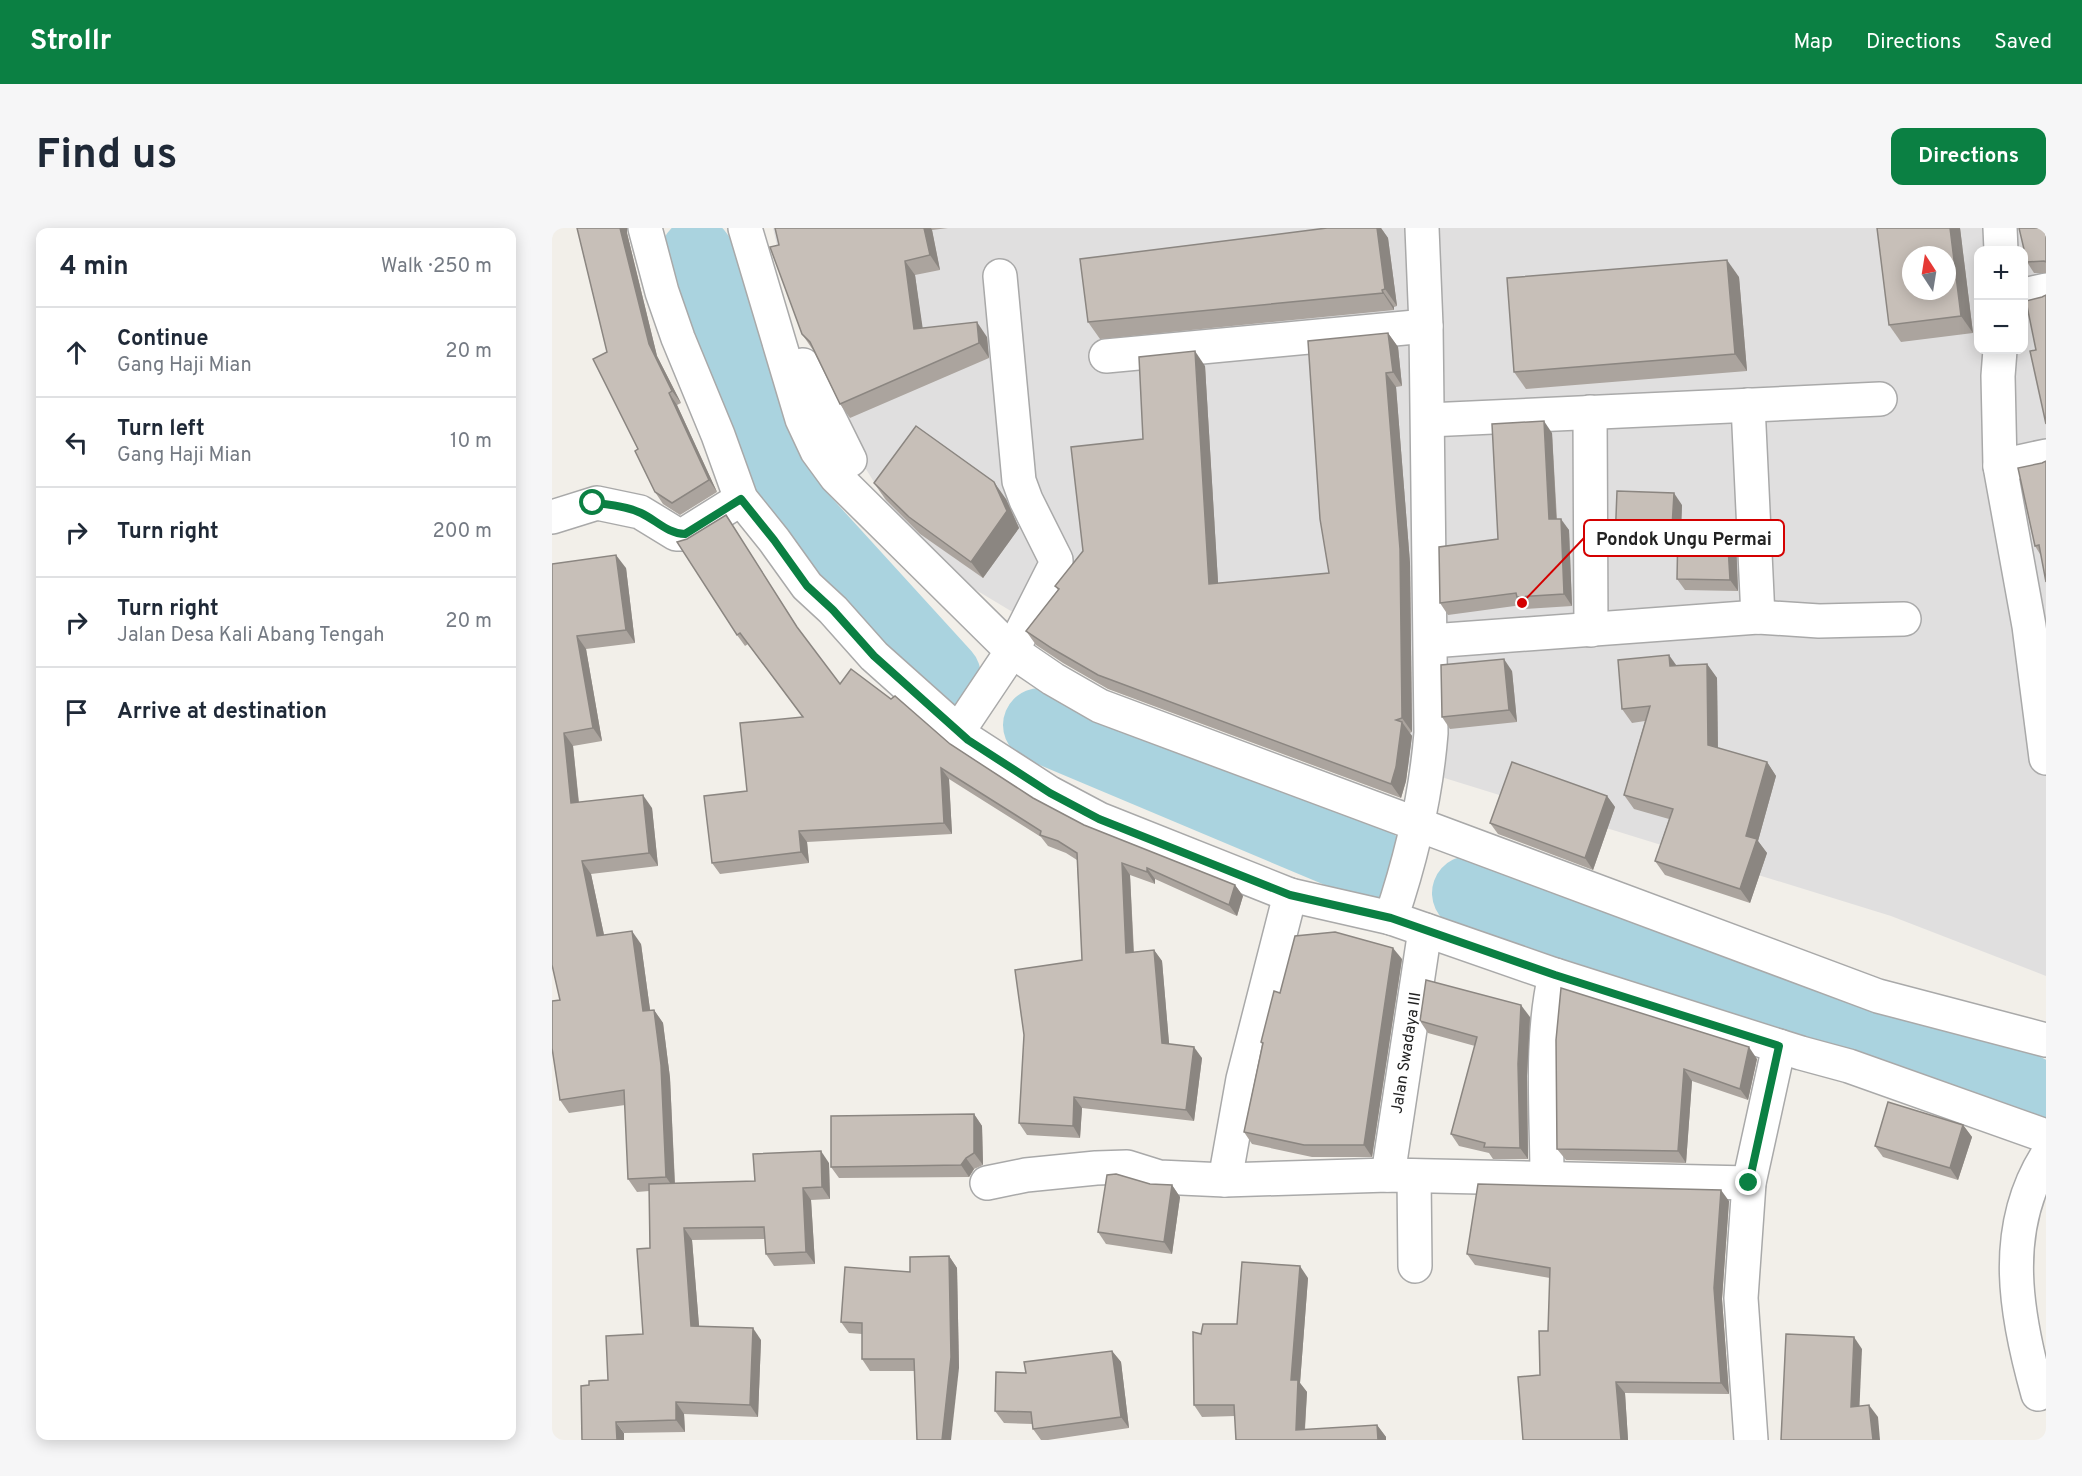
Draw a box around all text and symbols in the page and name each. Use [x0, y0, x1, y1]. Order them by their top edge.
text: Strollr [30, 24, 112, 60]
text: Map [1793, 29, 1833, 56]
text: Directions [1866, 29, 1961, 56]
text: Saved [1994, 29, 2052, 56]
button: Directions [1891, 128, 2046, 185]
text: Find us [36, 130, 177, 183]
north arrow [1902, 246, 1956, 300]
map controls [1974, 246, 2028, 354]
button: + [1974, 246, 2028, 300]
text: 4 min [60, 251, 129, 284]
text: Walk · 250 m [381, 254, 492, 280]
button: − [1974, 300, 2028, 354]
text: Continue [117, 326, 208, 353]
icon: ahead [60, 336, 93, 369]
text: 20 m [445, 339, 492, 365]
text: Gang Haji Mian [117, 353, 252, 379]
text: Turn left [117, 416, 205, 443]
icon: left [60, 426, 93, 459]
text: 10 m [450, 429, 492, 455]
text: Gang Haji Mian [117, 443, 252, 469]
route start [579, 489, 605, 515]
icon: right [60, 516, 93, 549]
text: Turn right [117, 519, 219, 546]
text: 200 m [433, 519, 492, 545]
callout: Pondok Ungu Permai [1584, 520, 1784, 556]
text: Pondok Ungu Permai [1596, 529, 1772, 552]
text: Turn right [117, 596, 219, 623]
icon: right [60, 606, 93, 639]
text: 20 m [445, 609, 492, 635]
text: Jalan Desa Kali Abang Tengah [117, 623, 385, 649]
icon: arrive [60, 696, 93, 729]
text: Arrive at destination [117, 699, 327, 726]
street label: Jalan Swadaya III [1388, 991, 1426, 1115]
route end [1735, 1169, 1761, 1195]

